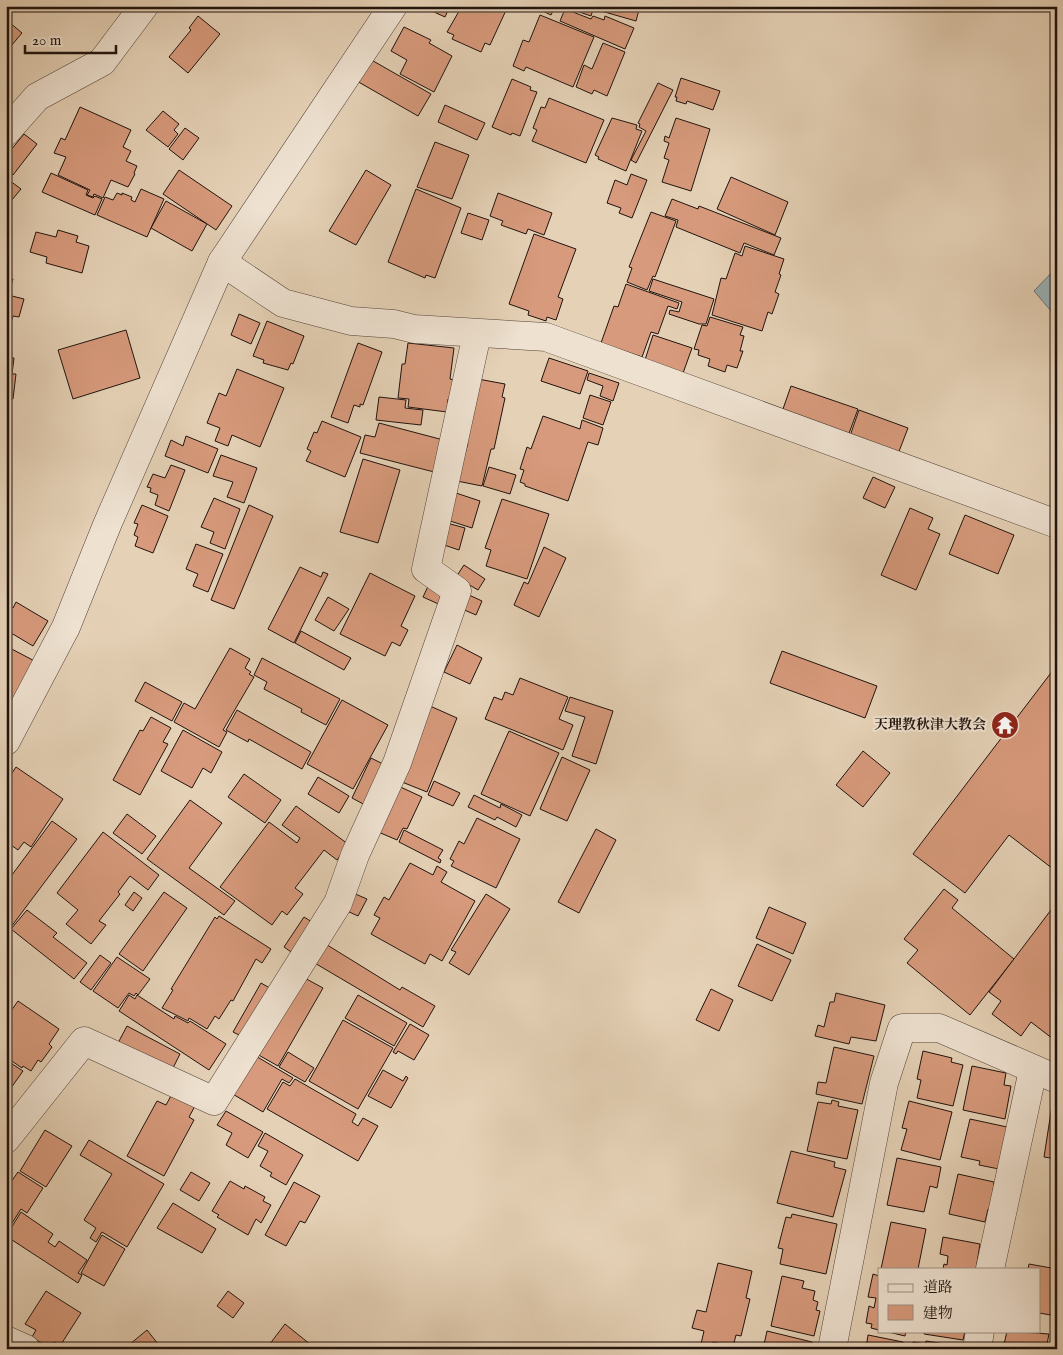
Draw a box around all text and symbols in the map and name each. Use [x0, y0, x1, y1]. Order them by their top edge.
scale bar [25, 22, 116, 54]
text: 20 m [32, 31, 62, 50]
temple icon: 天理教秋津大教会 [990, 710, 1020, 740]
place label: 天理教秋津大教会 [874, 716, 986, 734]
legend [878, 1268, 1040, 1332]
text: 道路 [923, 1278, 953, 1297]
text: 建物 [923, 1304, 953, 1323]

